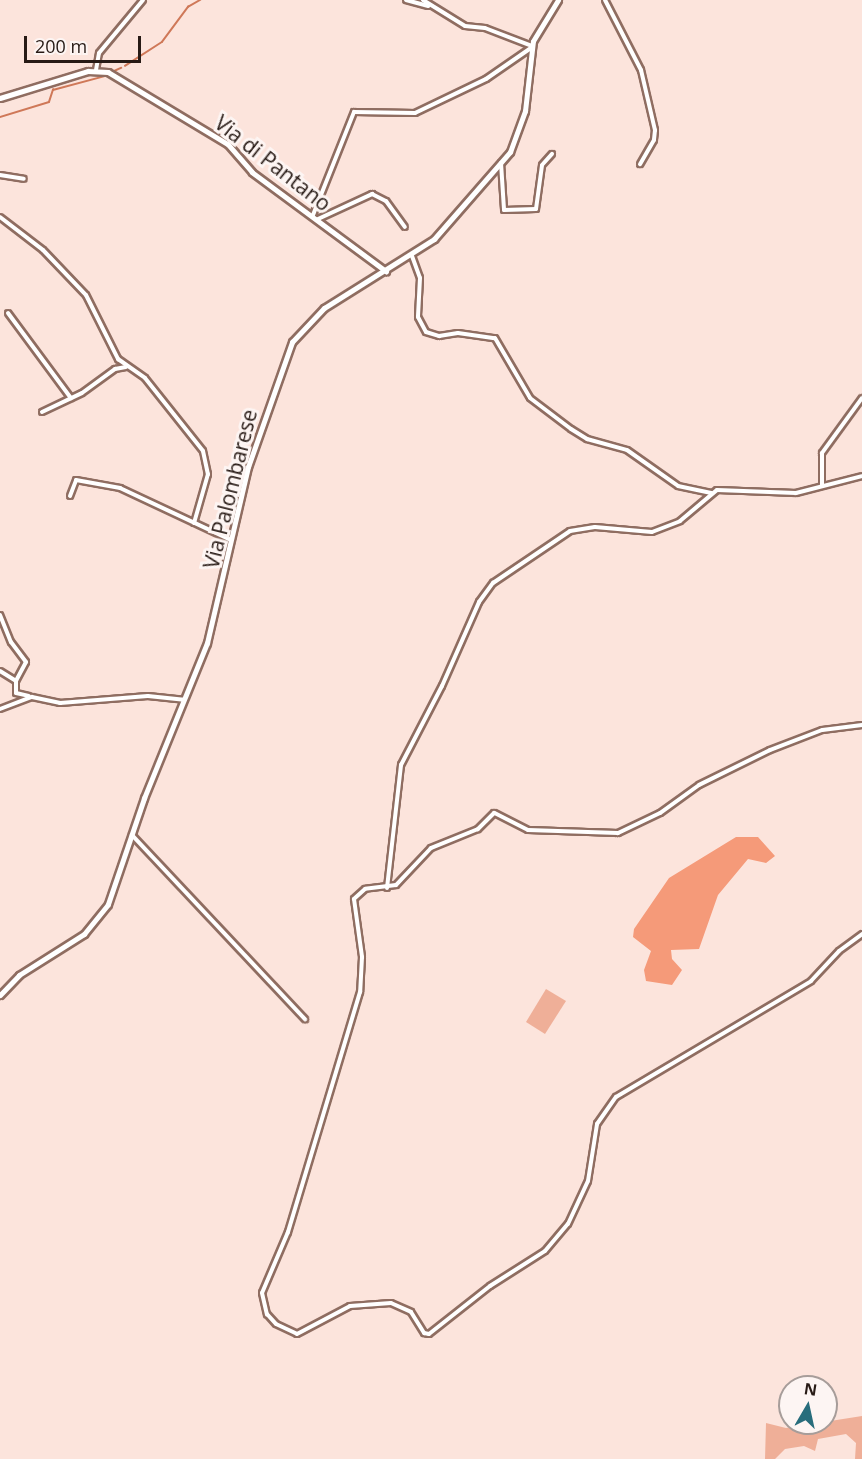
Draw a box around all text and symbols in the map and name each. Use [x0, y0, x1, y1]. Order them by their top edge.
scale bar [27, 24, 144, 62]
text: 200 m [35, 34, 87, 58]
street label: Via di Pantano [210, 110, 336, 216]
street label: Via Palombarese [198, 407, 262, 571]
north arrow [778, 1375, 838, 1435]
text: N [802, 1377, 819, 1401]

